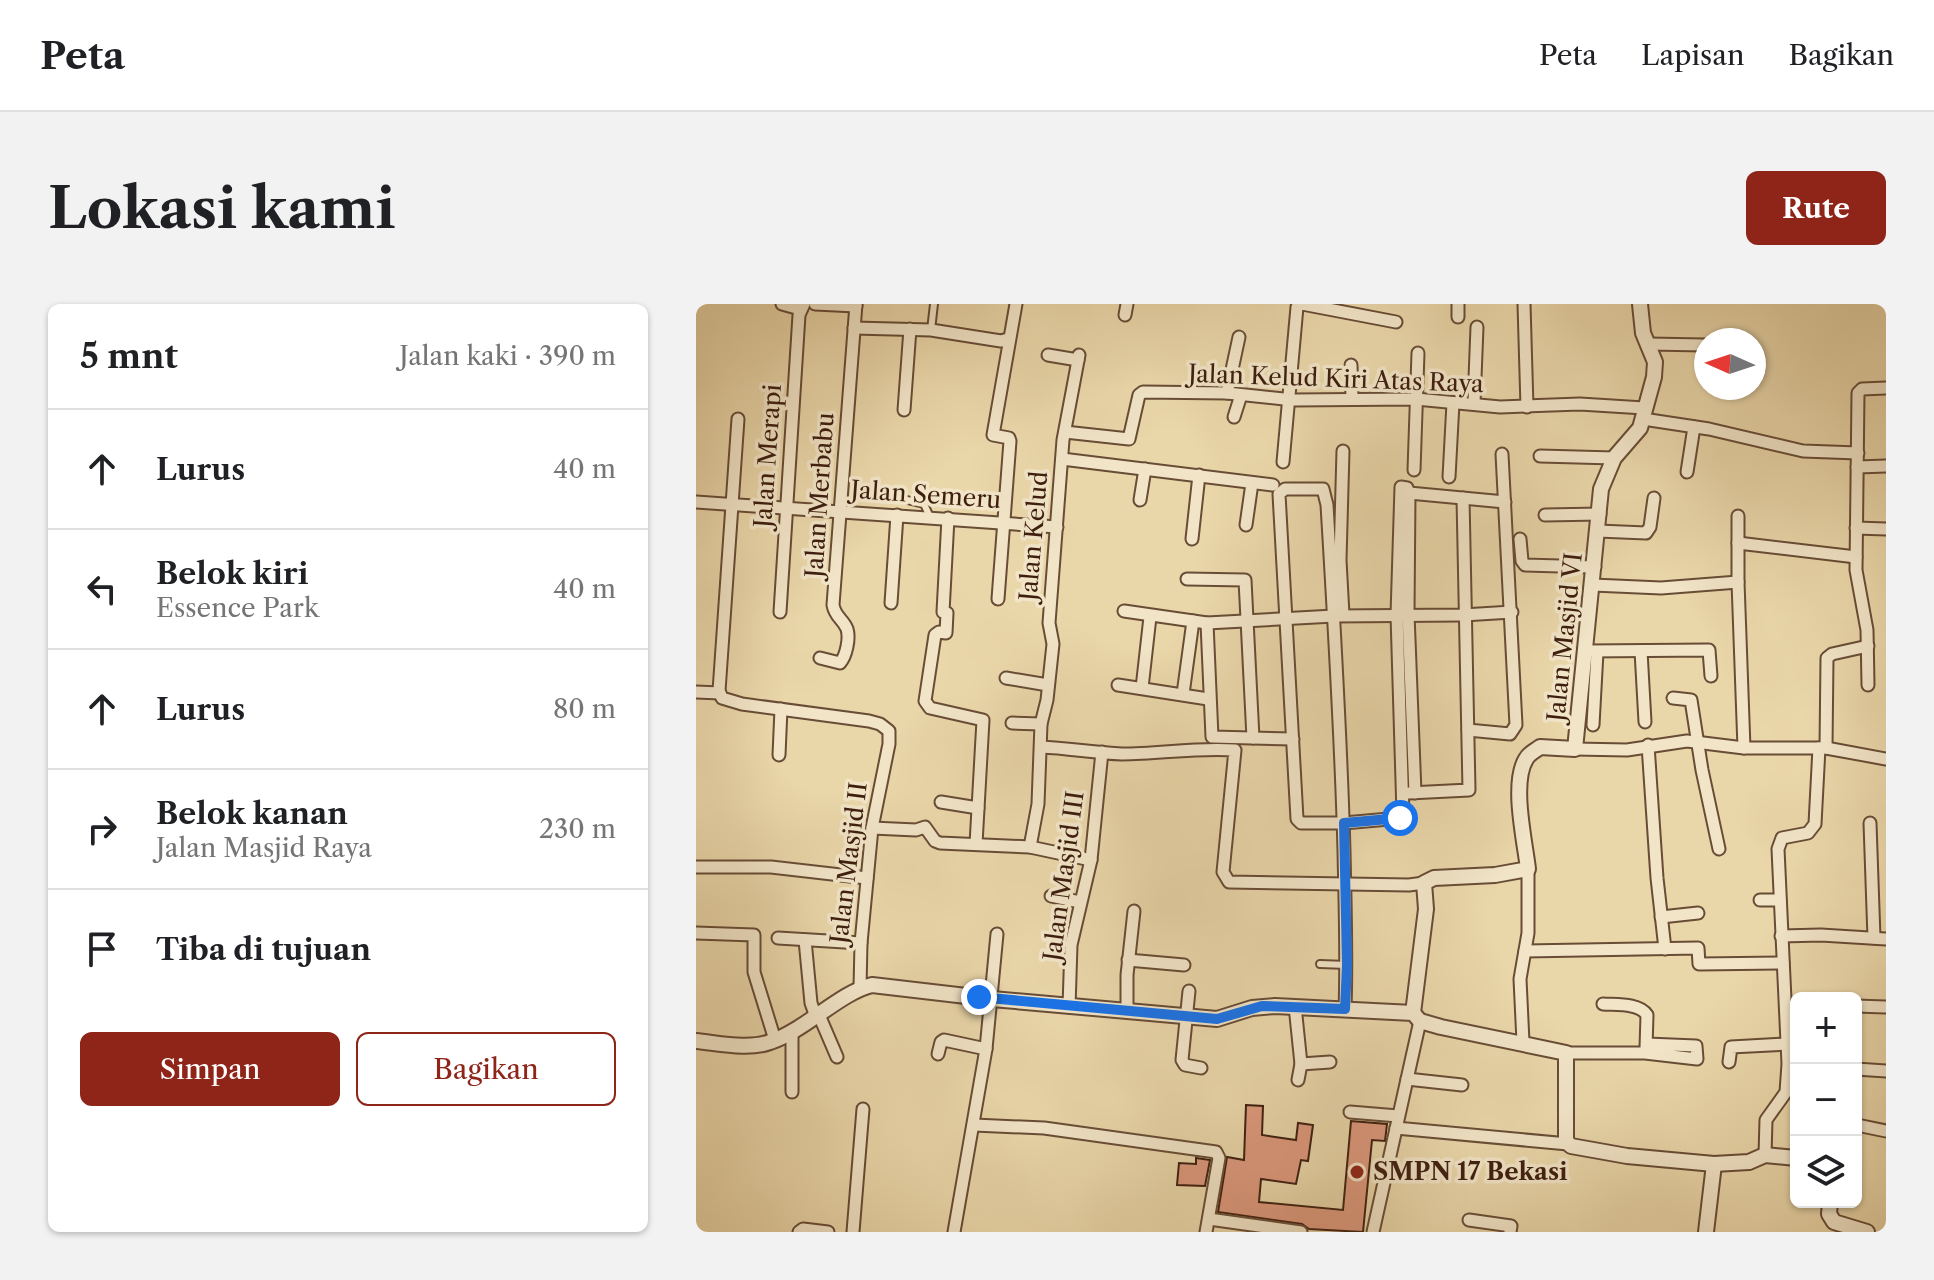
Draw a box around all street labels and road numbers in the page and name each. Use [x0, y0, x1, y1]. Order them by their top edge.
street label: Jalan Kelud Kiri Atas Raya [1184, 359, 1485, 398]
street label: Jalan Merapi [748, 383, 787, 533]
street label: Jalan Merbabu [799, 411, 840, 583]
street label: Jalan Kelud [1013, 470, 1054, 606]
street label: Jalan Semeru [846, 475, 1002, 514]
street label: Jalan Masjid VI [1541, 551, 1588, 727]
street label: Jalan Masjid II [824, 781, 873, 949]
street label: Jalan Masjid III [1037, 789, 1090, 967]

